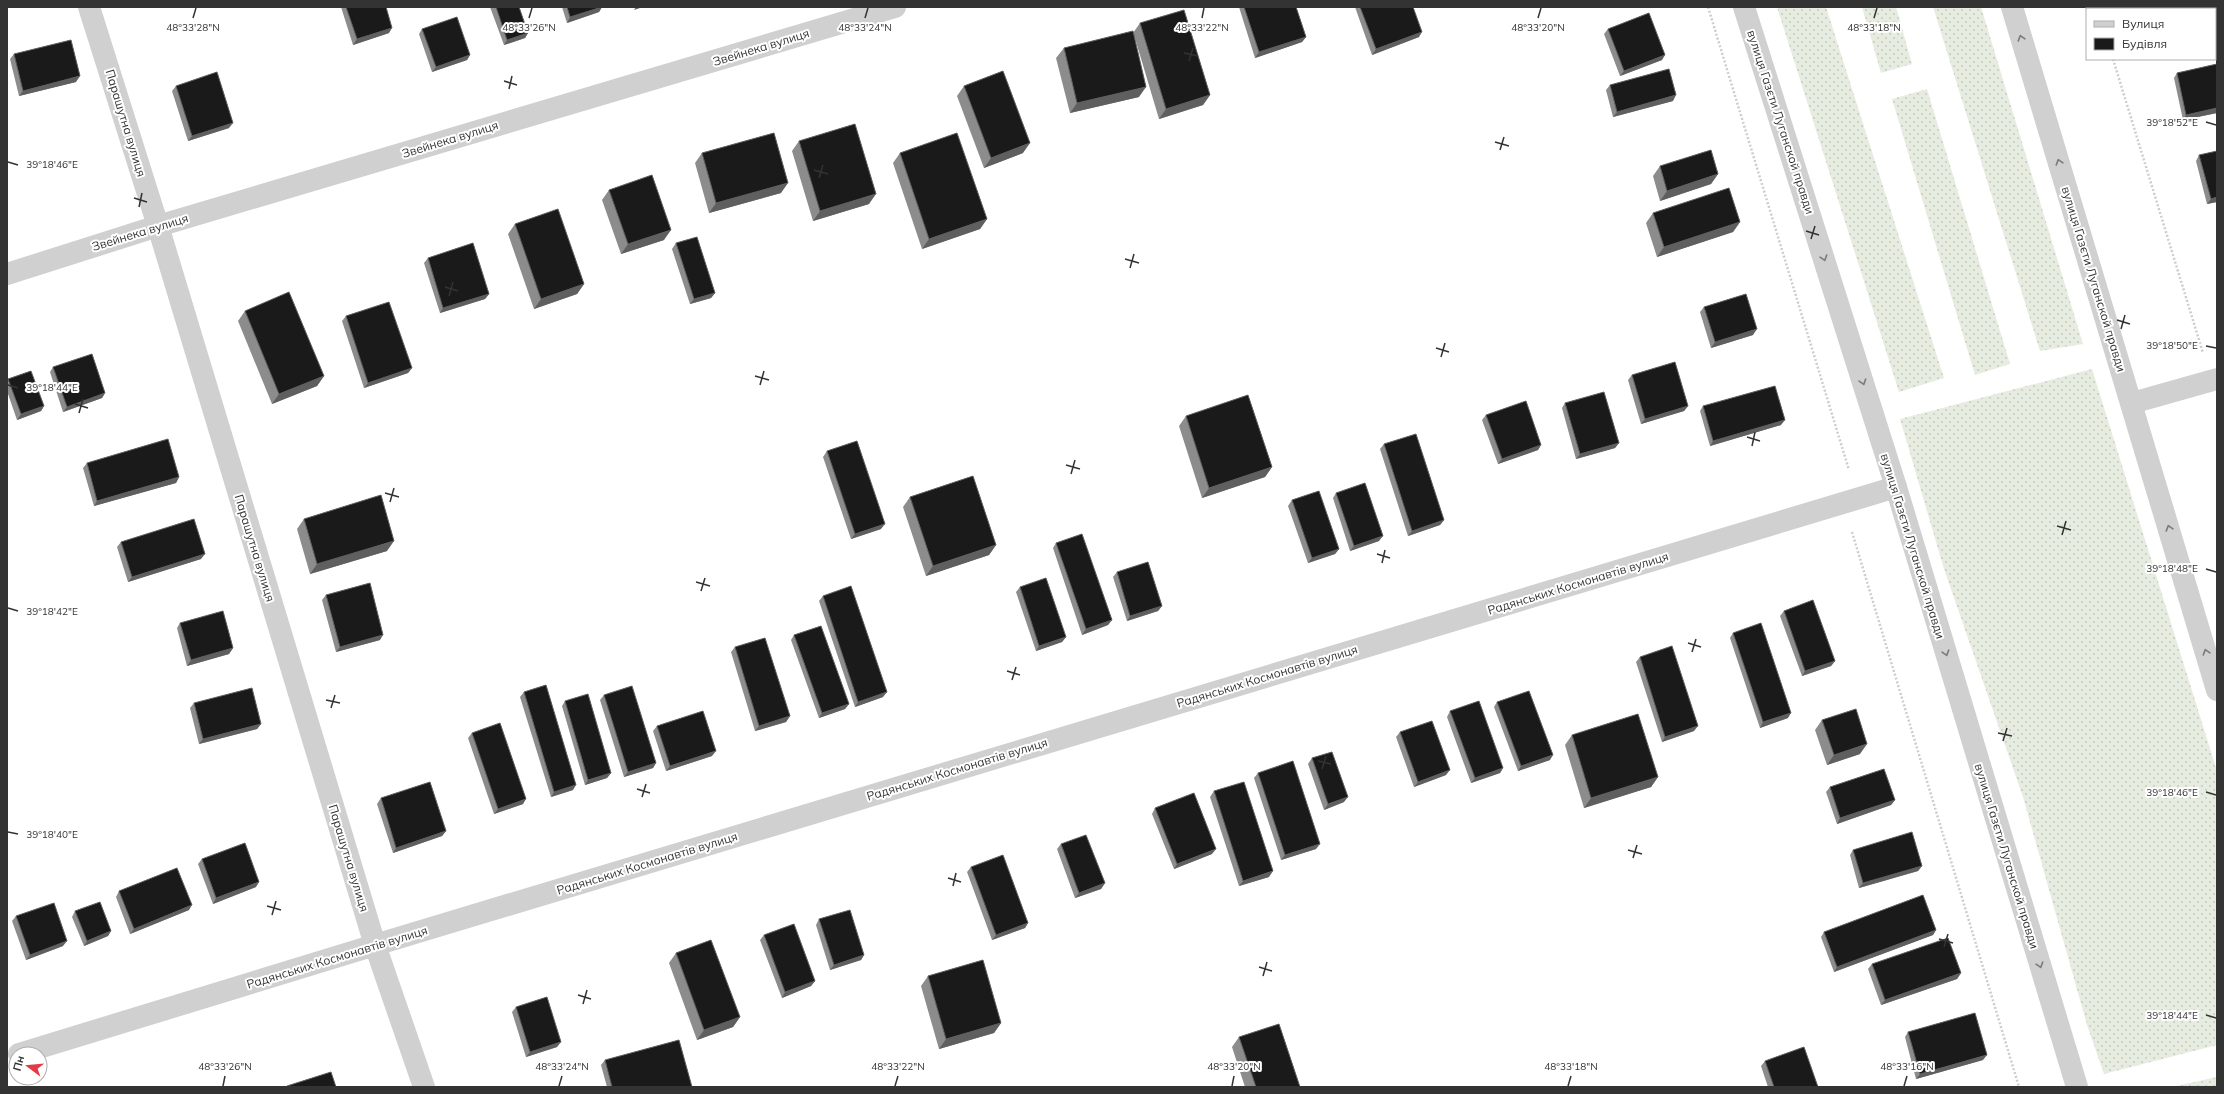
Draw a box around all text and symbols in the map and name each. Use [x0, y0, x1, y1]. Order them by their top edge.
legend [2086, 8, 2216, 60]
text: Вулиця [2122, 16, 2164, 31]
text: 48°33'28"N [166, 21, 220, 34]
text: 48°33'26"N [502, 21, 556, 34]
text: 48°33'24"N [838, 21, 892, 34]
text: 48°33'22"N [1175, 21, 1229, 34]
text: 48°33'20"N [1511, 21, 1565, 34]
text: 48°33'18"N [1847, 21, 1901, 34]
street label: Звейнека вулиця [711, 25, 811, 69]
street label: вулиця Газєти Луганской правди [1744, 28, 1818, 216]
one-way arrow [2017, 34, 2026, 41]
text: Будівля [2122, 36, 2167, 51]
street label: Парашутна вулиця [103, 67, 149, 179]
text: 39°18'52"E [2146, 116, 2198, 129]
street label: Звейнека вулиця [400, 117, 500, 161]
text: 39°18'46"E [26, 158, 78, 171]
one-way arrow [2055, 159, 2064, 166]
street label: вулиця Газєти Луганской правди [2059, 185, 2129, 373]
street label: Звейнека вулиця [90, 210, 190, 254]
one-way arrow [1819, 254, 1827, 261]
text: 39°18'50"E [2146, 339, 2198, 352]
one-way arrow [1858, 378, 1867, 385]
text: 39°18'44"E [26, 381, 78, 394]
street label: вулиця Газєти Луганской правди [1878, 452, 1948, 640]
street label: Парашутна вулиця [232, 492, 278, 604]
one-way arrow [2165, 524, 2174, 531]
street label: Радянських Космонавтів вулиця [1486, 548, 1670, 618]
text: 39°18'48"E [2146, 562, 2198, 575]
text: 39°18'42"E [26, 605, 78, 618]
street label: Радянських Космонавтів вулиця [1175, 641, 1359, 711]
one-way arrow [2202, 649, 2211, 656]
one-way arrow [1941, 650, 1950, 657]
street label: Радянських Космонавтів вулиця [865, 734, 1049, 804]
street label: вулиця Газєти Луганской правди [1972, 762, 2042, 950]
text: 39°18'46"E [2146, 786, 2198, 799]
street label: Парашутна вулиця [326, 802, 372, 914]
text: 39°18'40"E [26, 828, 78, 841]
street label: Радянських Космонавтів вулиця [555, 828, 739, 898]
street label: Радянських Космонавтів вулиця [245, 922, 429, 992]
one-way arrow [2035, 962, 2044, 969]
text: 39°18'44"E [2146, 1009, 2198, 1022]
north arrow [8, 1046, 48, 1086]
text: Пн [10, 1054, 27, 1073]
text: 48°33'26"N [198, 1060, 252, 1073]
text: 48°33'24"N [535, 1060, 589, 1073]
text: 48°33'22"N [871, 1060, 925, 1073]
text: 48°33'20"N [1207, 1060, 1261, 1073]
text: 48°33'18"N [1544, 1060, 1598, 1073]
text: 48°33'16"N [1880, 1060, 1934, 1073]

